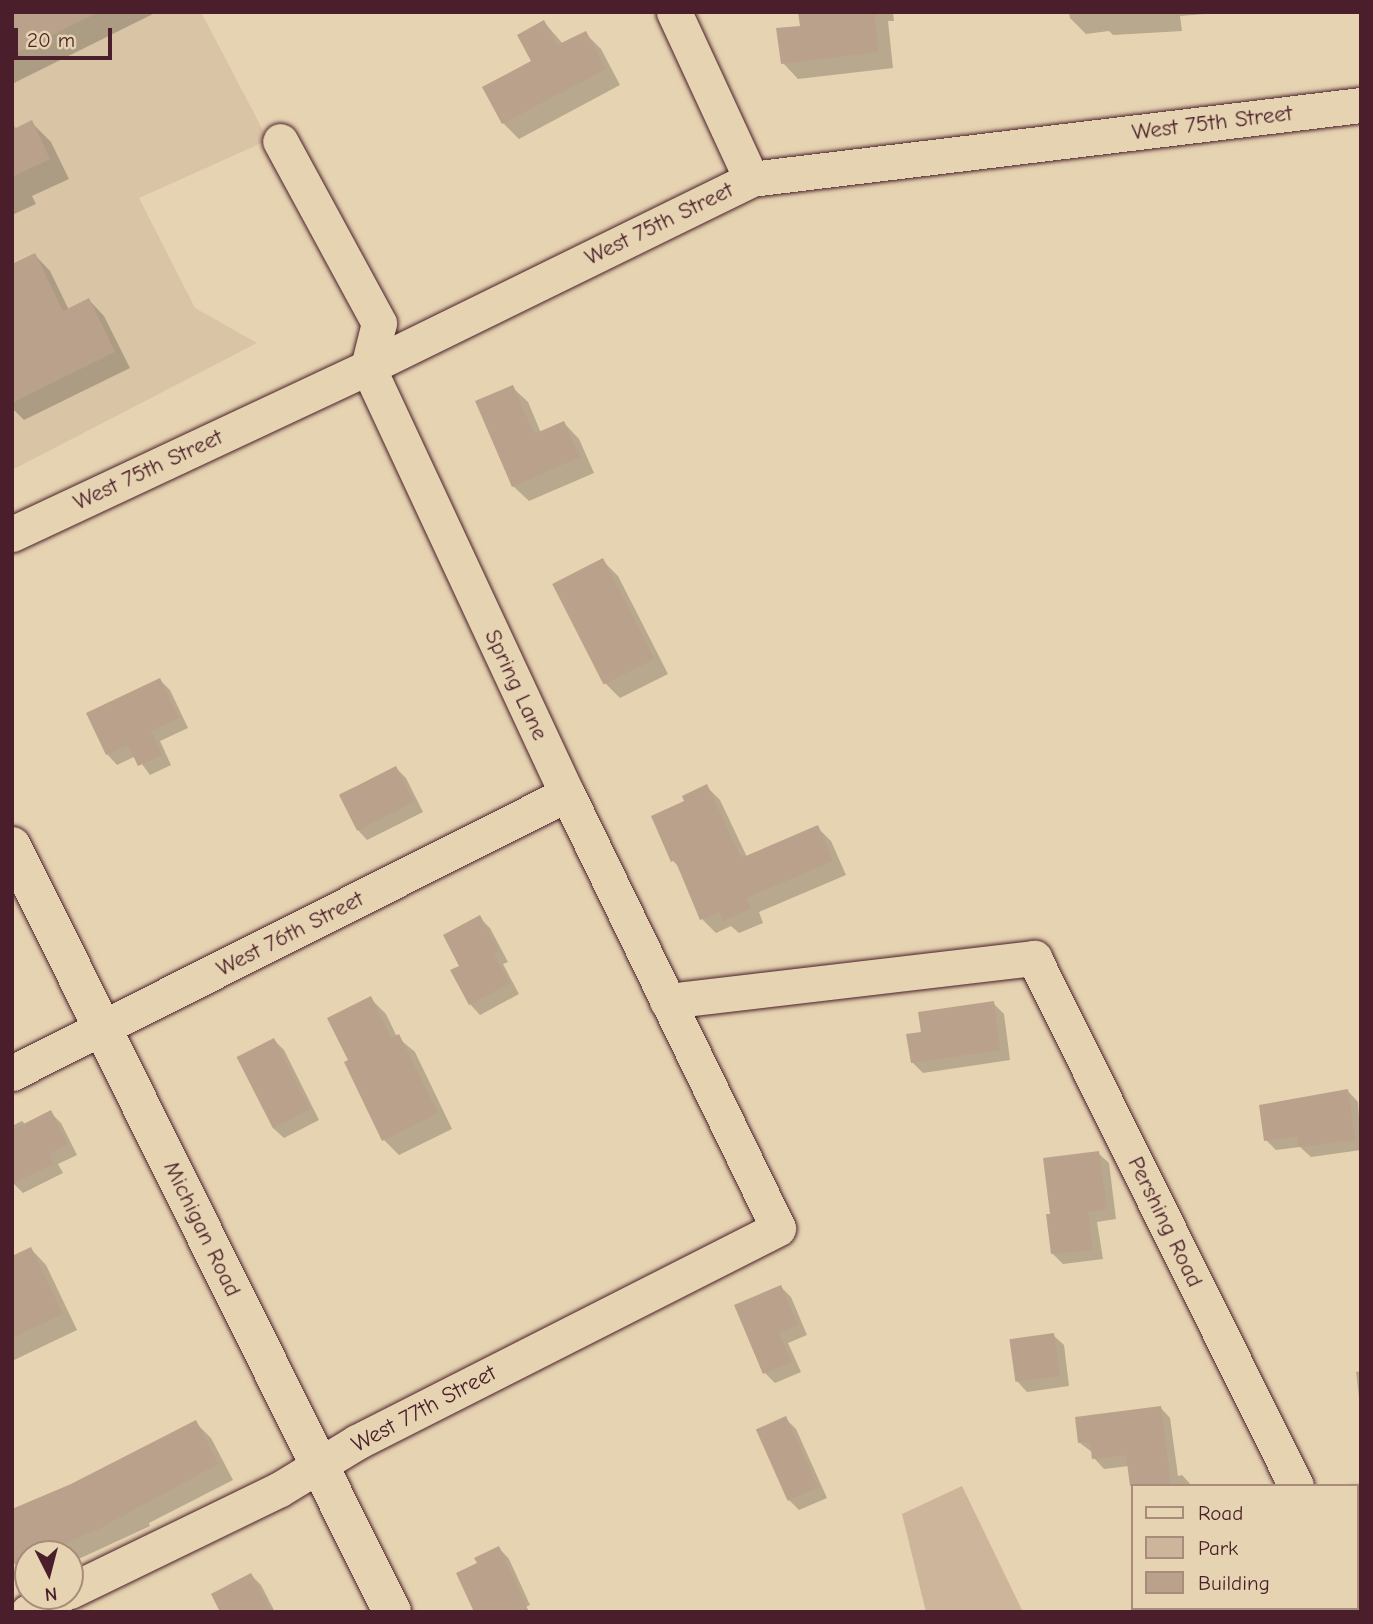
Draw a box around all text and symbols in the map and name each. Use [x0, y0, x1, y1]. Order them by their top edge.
scale bar [18, 14, 116, 58]
text: 20 m [27, 28, 75, 52]
street label: West 75th Street [1130, 99, 1294, 147]
street label: West 75th Street [580, 176, 738, 272]
street label: West 75th Street [69, 423, 227, 517]
street label: Spring Lane [478, 625, 554, 745]
street label: West 76th Street [212, 885, 368, 983]
street label: Pershing Road [1121, 1152, 1209, 1292]
street label: Michigan Road [157, 1157, 247, 1301]
street label: West 77th Street [347, 1359, 501, 1459]
legend [1132, 1484, 1359, 1610]
text: Road [1198, 1501, 1243, 1525]
text: Park [1198, 1536, 1238, 1560]
north arrow [14, 1540, 84, 1610]
text: Building [1198, 1571, 1270, 1595]
text: N [44, 1582, 58, 1605]

